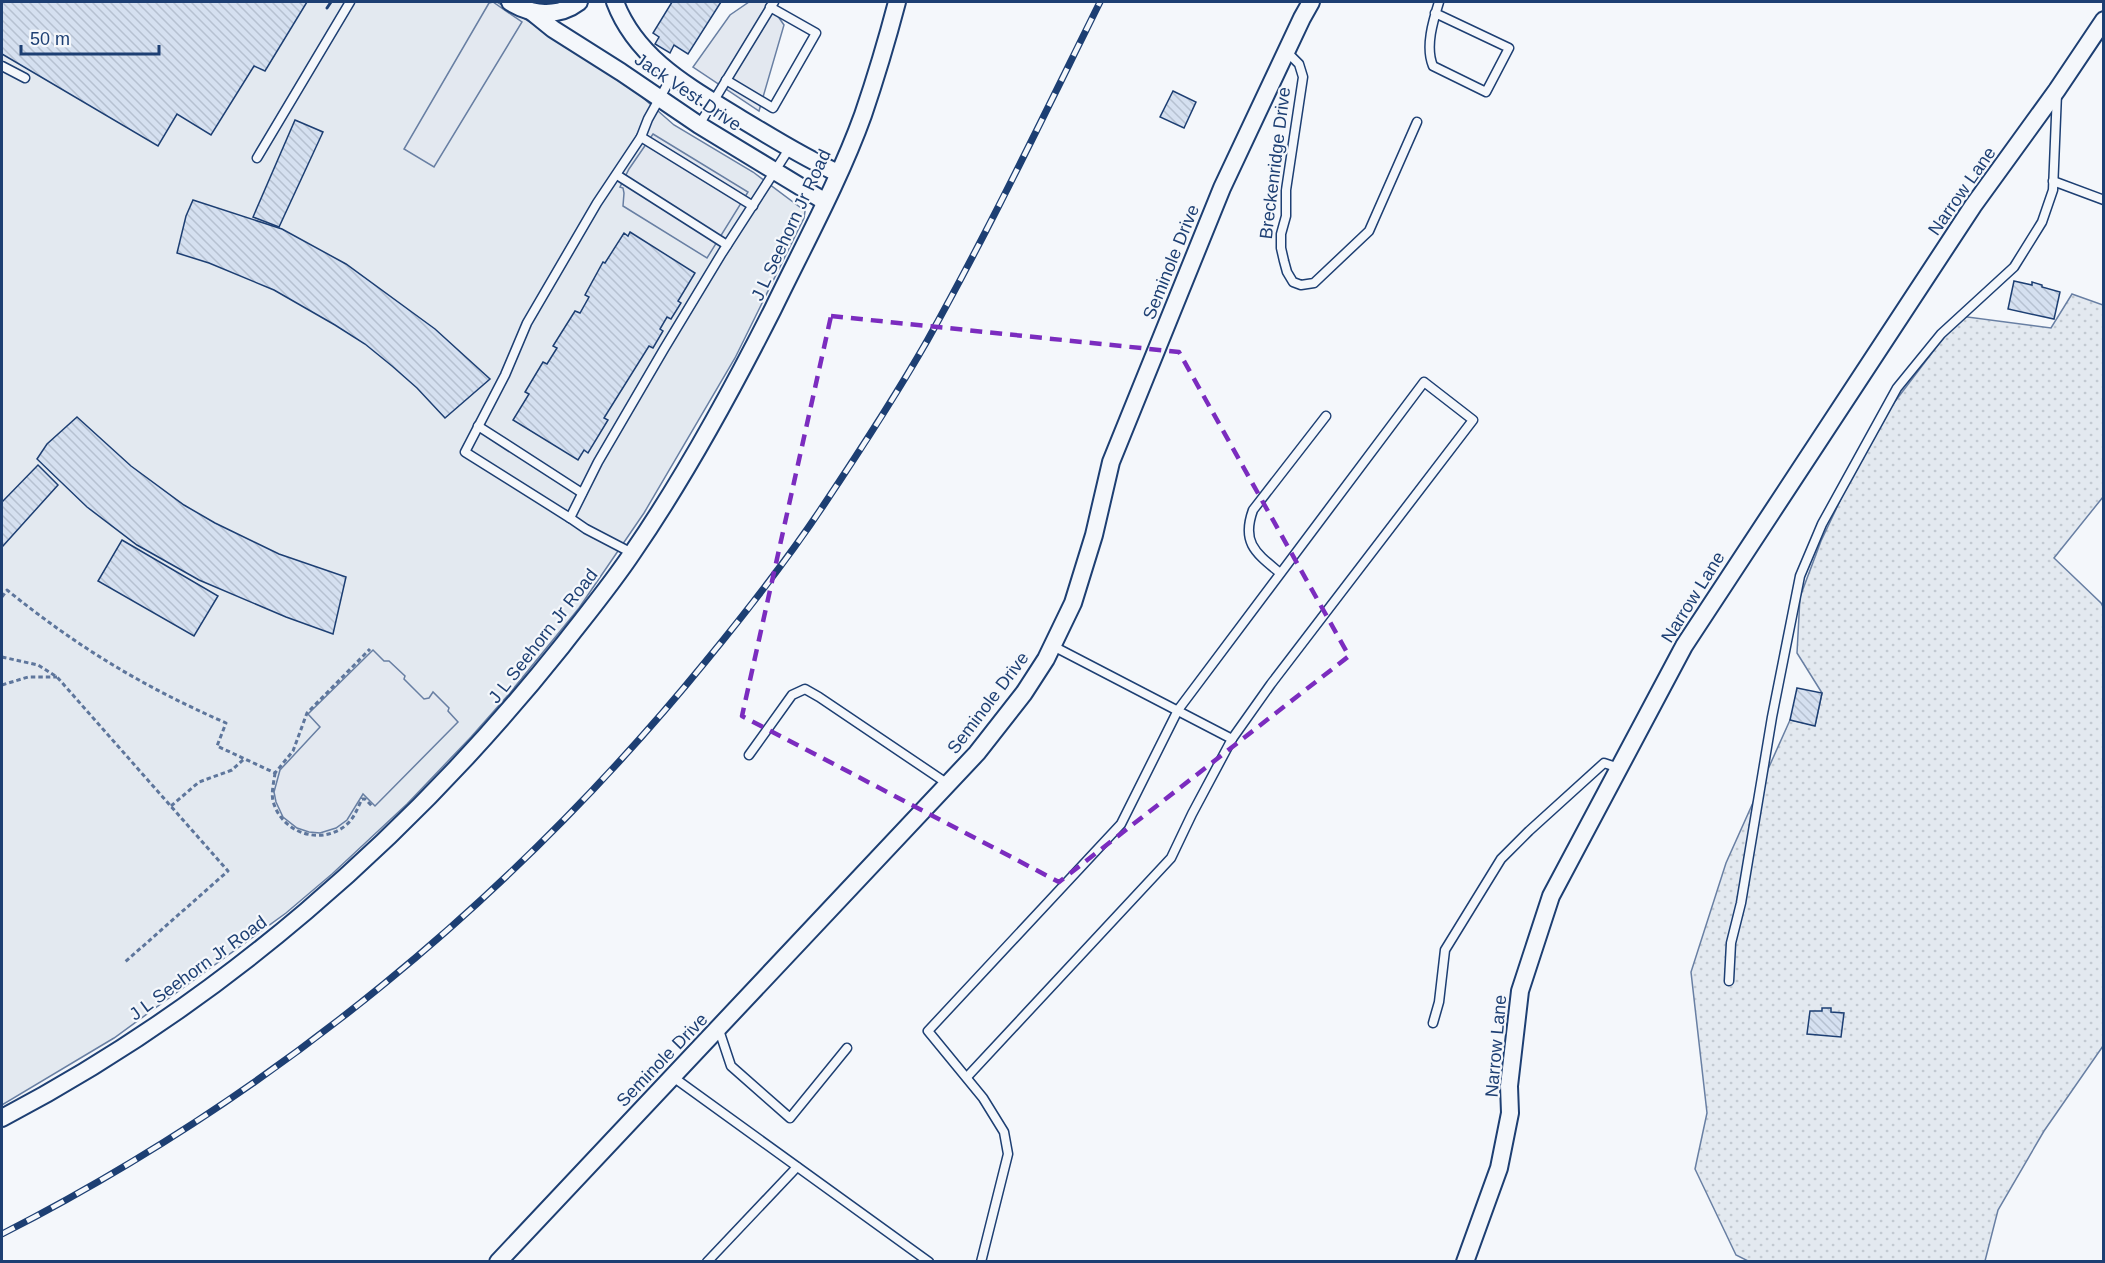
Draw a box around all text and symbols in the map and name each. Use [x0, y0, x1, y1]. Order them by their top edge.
scale bar [21, 18, 159, 56]
text: 50 m [30, 29, 70, 49]
street label: Jack Vest Drive [631, 49, 745, 135]
street label: Breckenridge Drive [1256, 86, 1294, 240]
street label: Narrow Lane [1924, 143, 2000, 239]
street label: J L Seehorn Jr Road [747, 146, 835, 304]
street label: Seminole Drive [1139, 202, 1203, 322]
street label: Narrow Lane [1657, 548, 1729, 646]
street label: J L Seehorn Jr Road [485, 565, 601, 707]
street label: Seminole Drive [943, 648, 1033, 758]
street label: J L Seehorn Jr Road [126, 912, 270, 1024]
street label: Narrow Lane [1482, 994, 1510, 1098]
street label: Seminole Drive [612, 1009, 712, 1111]

